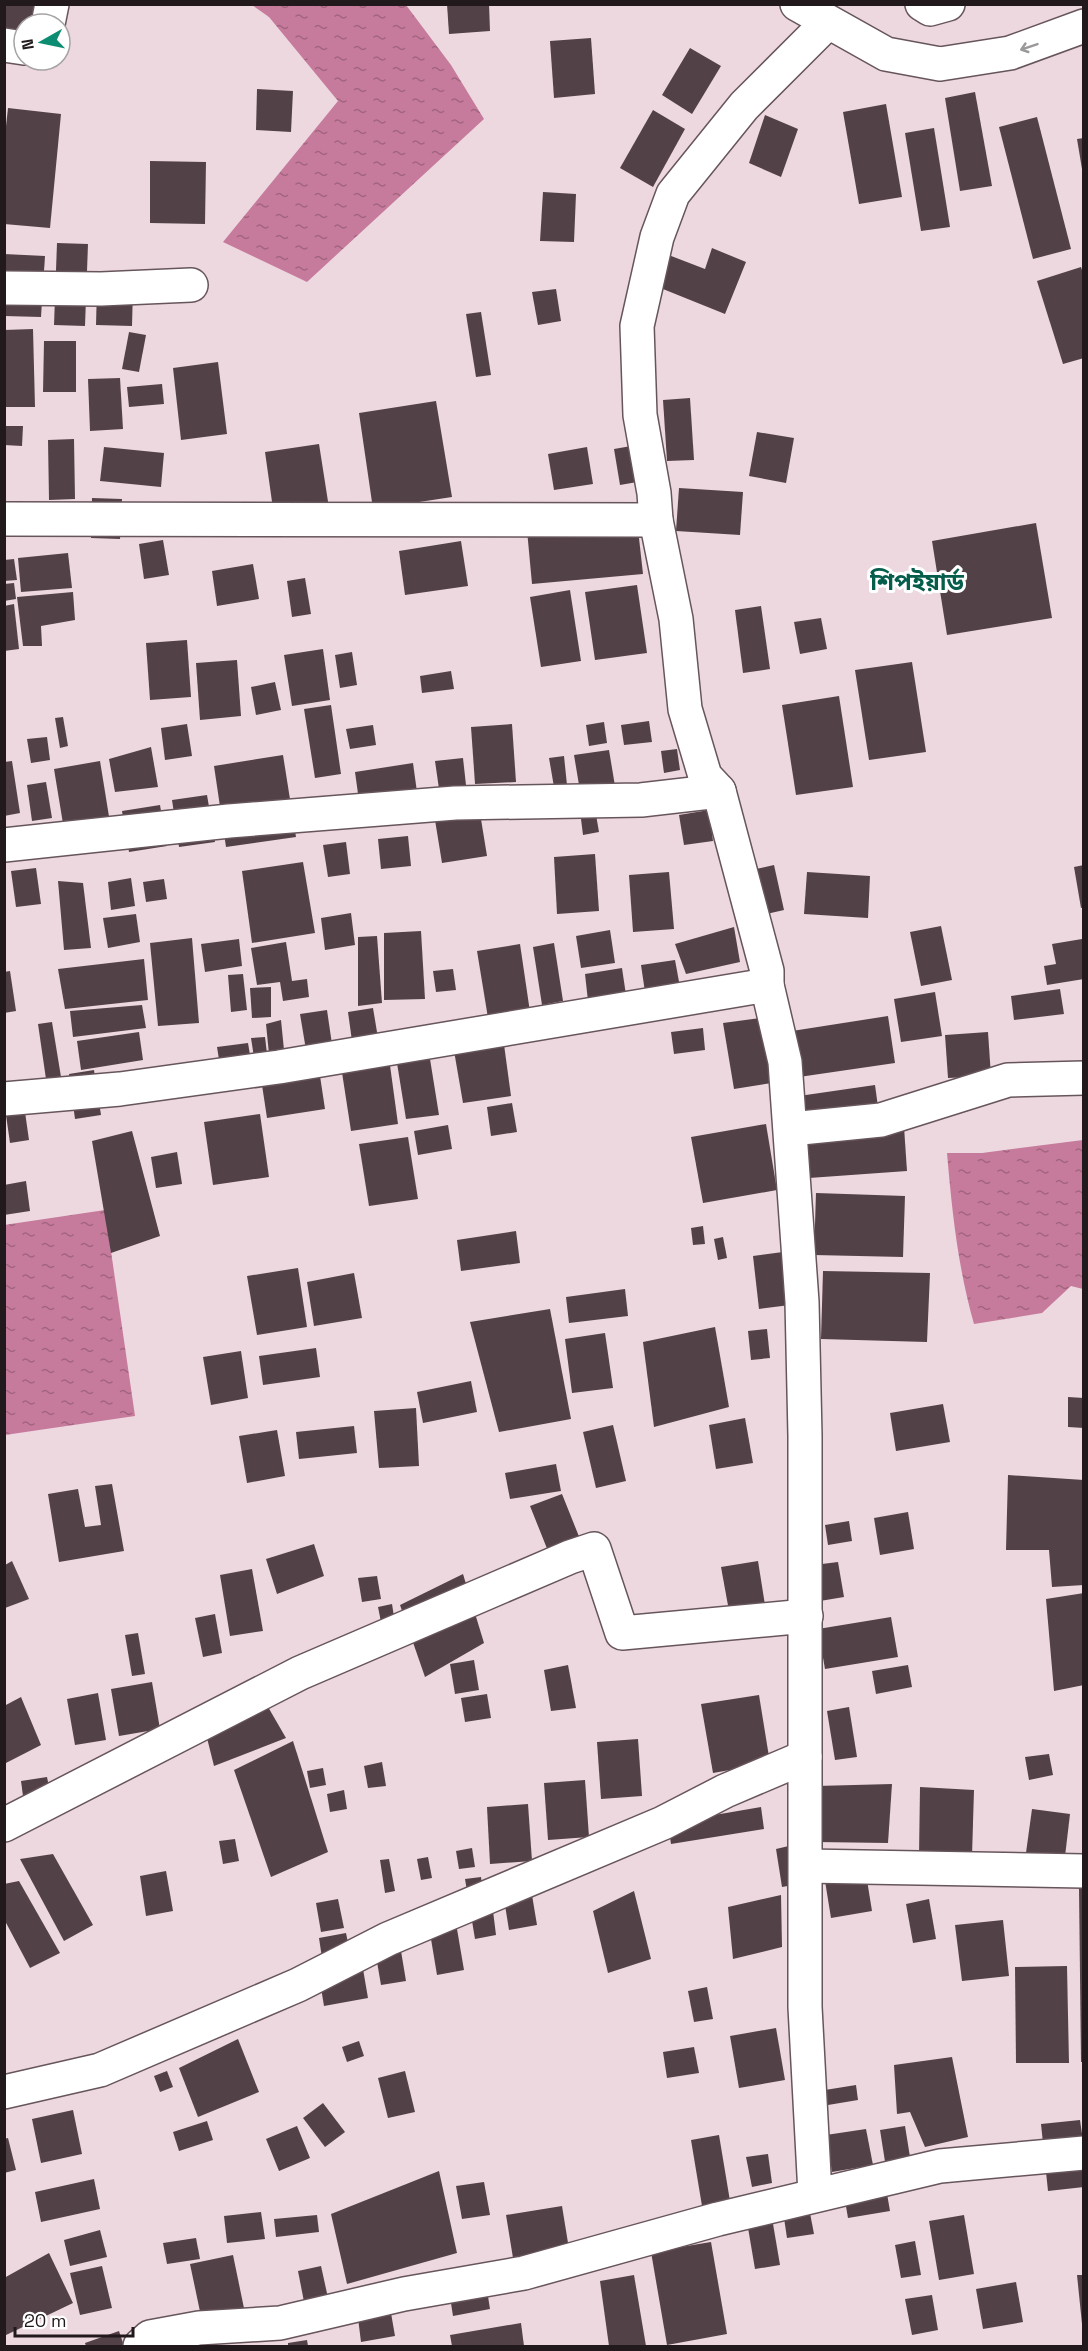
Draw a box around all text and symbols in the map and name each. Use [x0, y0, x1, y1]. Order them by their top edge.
north arrow [12, 12, 72, 72]
text: N [16, 37, 39, 51]
one-way arrow [1020, 42, 1039, 53]
district label: শিপইয়ার্ড [869, 566, 965, 597]
scale bar [15, 2300, 134, 2338]
text: 20 m [24, 2309, 67, 2332]

